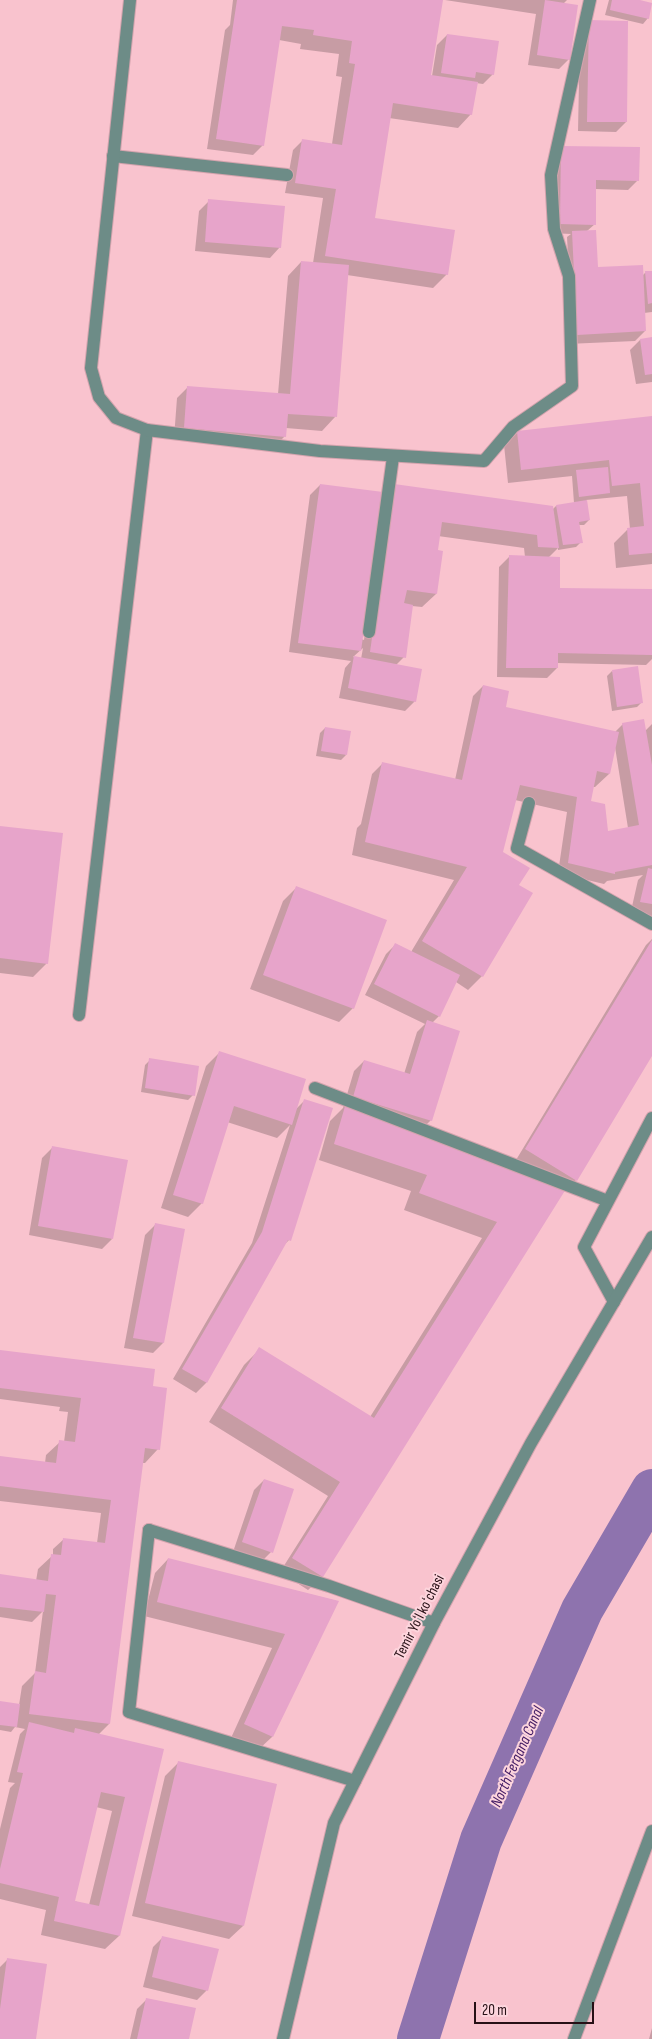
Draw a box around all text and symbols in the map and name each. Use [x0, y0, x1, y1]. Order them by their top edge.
street label: Temir Yoʻl koʻchasi [391, 1572, 449, 1662]
water label: North Fergana Canal [487, 1704, 549, 1810]
scale bar [477, 1992, 597, 2024]
text: 20 m [482, 2001, 507, 2020]

